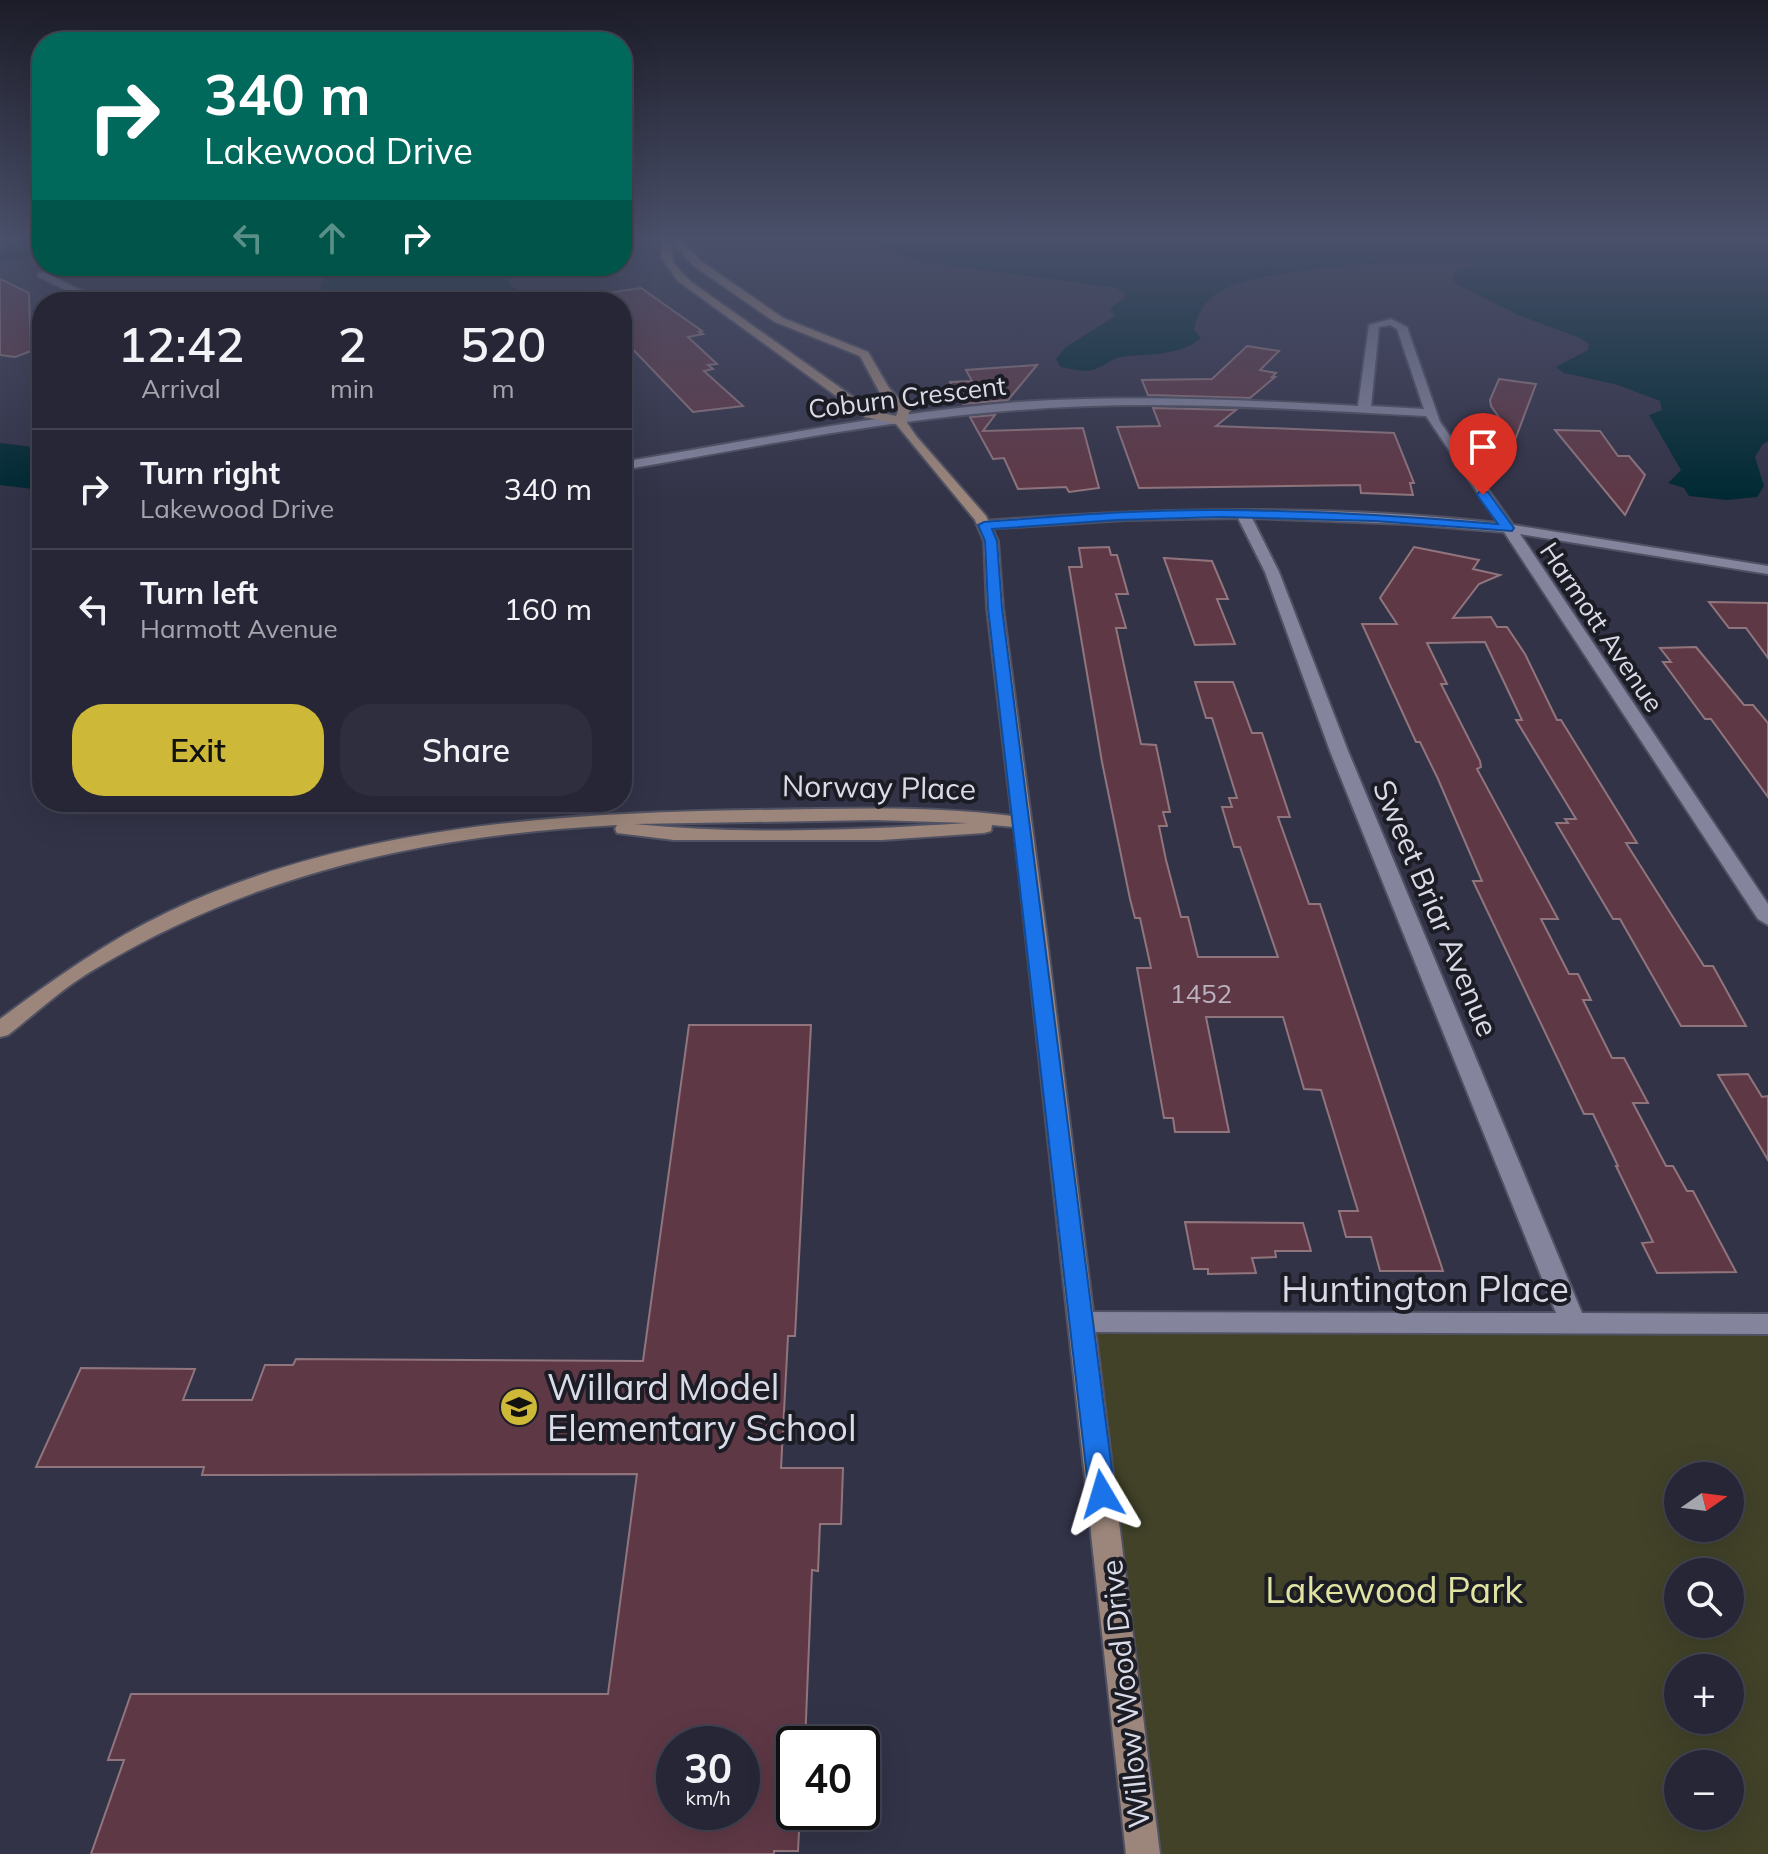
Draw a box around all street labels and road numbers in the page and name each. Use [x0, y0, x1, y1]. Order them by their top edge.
street label: Coburn Crescent [806, 368, 1008, 426]
street label: Harmott Avenue [1533, 536, 1671, 718]
street label: Norway Place [782, 766, 976, 808]
street label: Sweet Briar Avenue [1365, 774, 1507, 1042]
street label: Huntington Place [1281, 1266, 1569, 1311]
street label: Willow Wood Drive [1092, 1558, 1158, 1830]

